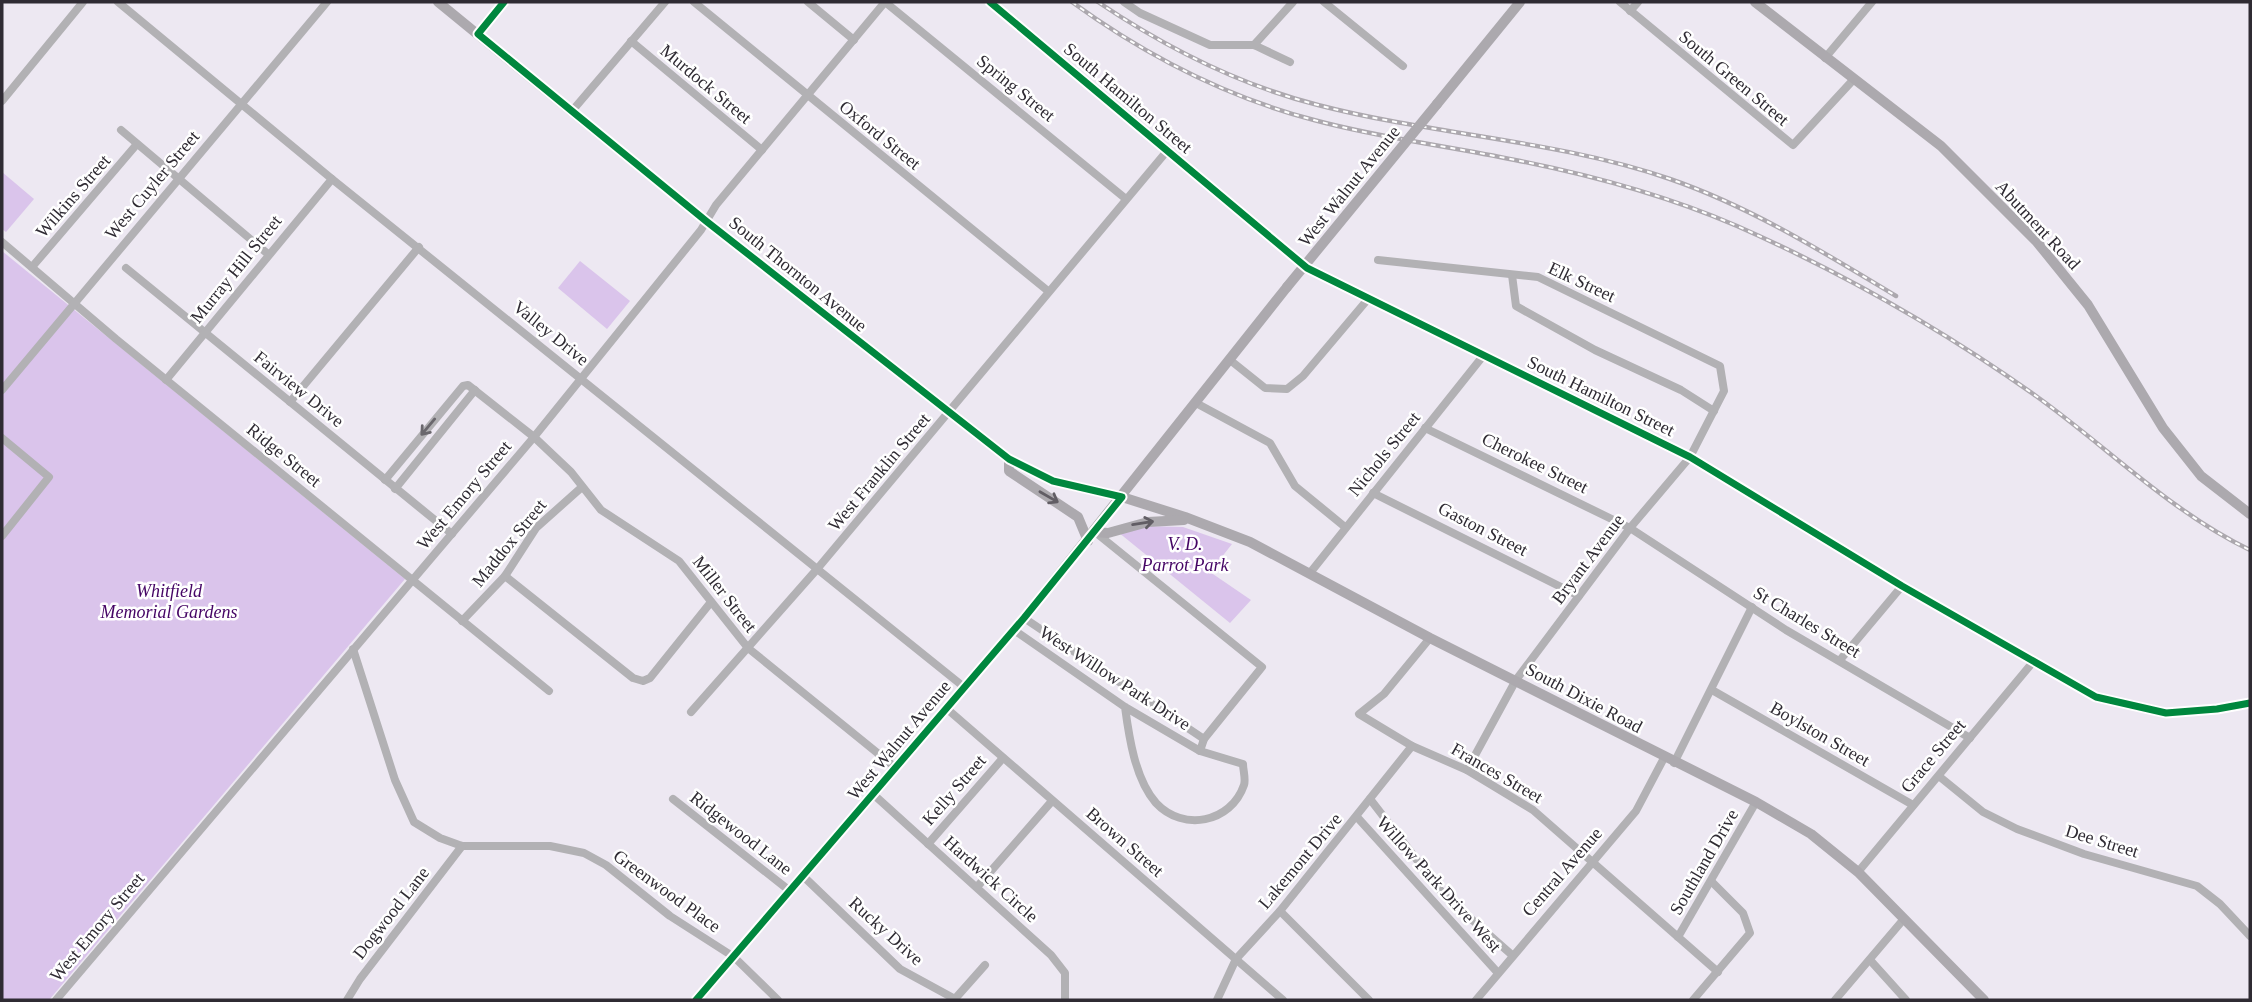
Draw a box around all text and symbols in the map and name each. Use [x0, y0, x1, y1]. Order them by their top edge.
street label: South Green Street [1675, 26, 1793, 130]
street label: South Hamilton Street [1060, 39, 1196, 157]
street label: Murdock Street [656, 40, 756, 128]
street label: Spring Street [973, 50, 1059, 126]
street label: Oxford Street [835, 96, 925, 174]
street label: West Walnut Avenue [1294, 122, 1404, 250]
street label: West Cuyler Street [101, 127, 203, 243]
street label: Wilkins Street [32, 151, 114, 241]
street label: Abutment Road [1992, 176, 2084, 274]
street label: Murray Hill Street [186, 211, 286, 327]
street label: South Thornton Avenue [725, 212, 871, 336]
street label: Elk Street [1545, 258, 1619, 306]
street label: Valley Drive [509, 296, 593, 370]
street label: Fairview Drive [250, 347, 348, 431]
street label: South Hamilton Street [1524, 352, 1678, 440]
street label: Nichols Street [1344, 408, 1424, 500]
street label: West Franklin Street [824, 409, 934, 535]
one-way arrow [421, 418, 436, 436]
street label: Ridge Street [243, 419, 325, 491]
street label: Cherokee Street [1479, 429, 1591, 497]
street label: West Emory Street [413, 437, 515, 553]
one-way arrow [1039, 490, 1059, 504]
street label: Maddox Street [468, 495, 550, 591]
street label: Gaston Street [1435, 498, 1531, 560]
street label: Bryant Avenue [1548, 510, 1628, 608]
one-way arrow [1131, 517, 1154, 530]
park label: V. D. Parrot Park [1141, 534, 1229, 575]
street label: Miller Street [689, 552, 761, 636]
park label: Whitfield Memorial Gardens [100, 581, 237, 622]
street label: St Charles Street [1750, 582, 1864, 662]
street label: West Willow Park Drive [1036, 622, 1194, 734]
street label: South Dixie Road [1522, 659, 1646, 737]
street label: West Walnut Avenue [843, 676, 955, 804]
street label: Boylston Street [1767, 697, 1873, 771]
street label: Grace Street [1897, 715, 1969, 797]
street label: Frances Street [1448, 739, 1546, 807]
street label: Kelly Street [918, 751, 990, 829]
street label: Ridgewood Lane [686, 787, 796, 879]
street label: Brown Street [1082, 803, 1168, 881]
street label: Southland Drive [1666, 806, 1742, 918]
street label: Lakemont Drive [1254, 809, 1346, 913]
street label: Willow Park Drive West [1373, 812, 1505, 956]
street label: Dee Street [2063, 820, 2141, 862]
street label: Central Avenue [1518, 823, 1606, 921]
street label: Hardwick Circle [940, 832, 1042, 926]
street label: Greenwood Place [610, 845, 724, 937]
street label: Dogwood Lane [349, 863, 433, 963]
street label: West Emory Street [46, 869, 148, 985]
street label: Rucky Drive [845, 893, 927, 969]

